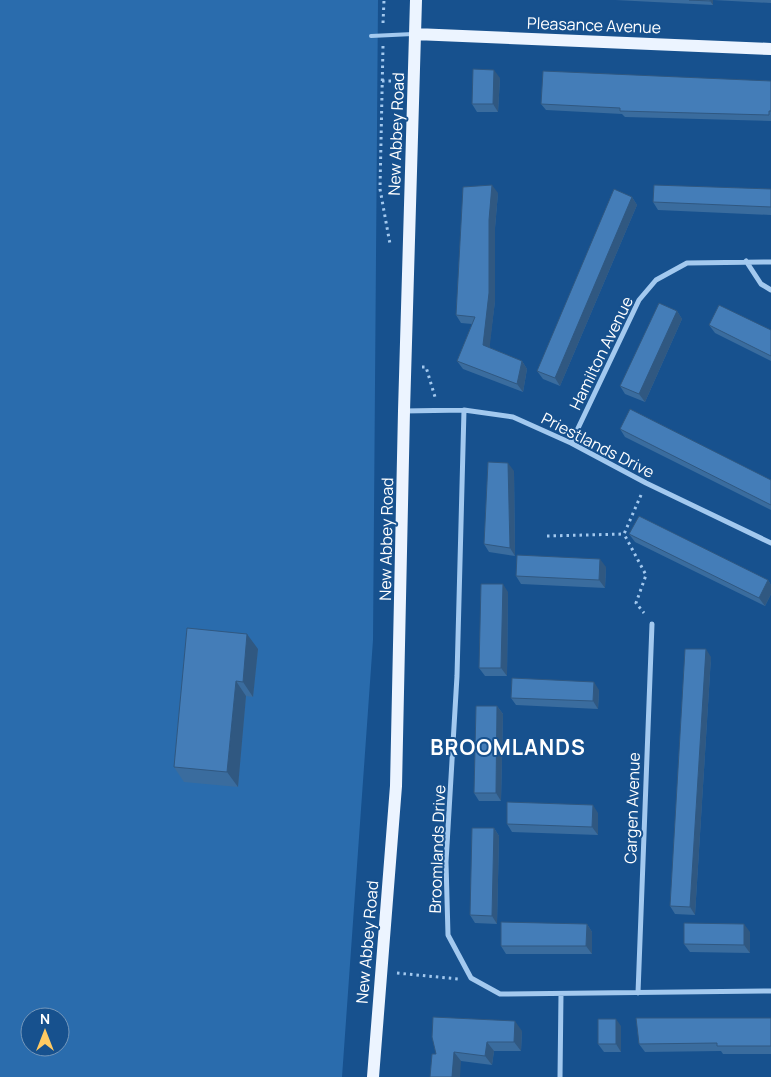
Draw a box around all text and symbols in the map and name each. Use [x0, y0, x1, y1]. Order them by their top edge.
street label: Pleasance Avenue [527, 12, 661, 38]
street label: New Abbey Road [383, 72, 409, 196]
street label: Hamilton Avenue [564, 292, 638, 414]
street label: Priestlands Drive [538, 407, 658, 483]
street label: New Abbey Road [374, 477, 398, 601]
district label: BROOMLANDS [430, 733, 586, 761]
street label: Cargen Avenue [619, 752, 645, 864]
street label: Broomlands Drive [424, 784, 450, 914]
street label: New Abbey Road [351, 880, 383, 1004]
north arrow [20, 1007, 70, 1057]
text: N [40, 1009, 50, 1028]

